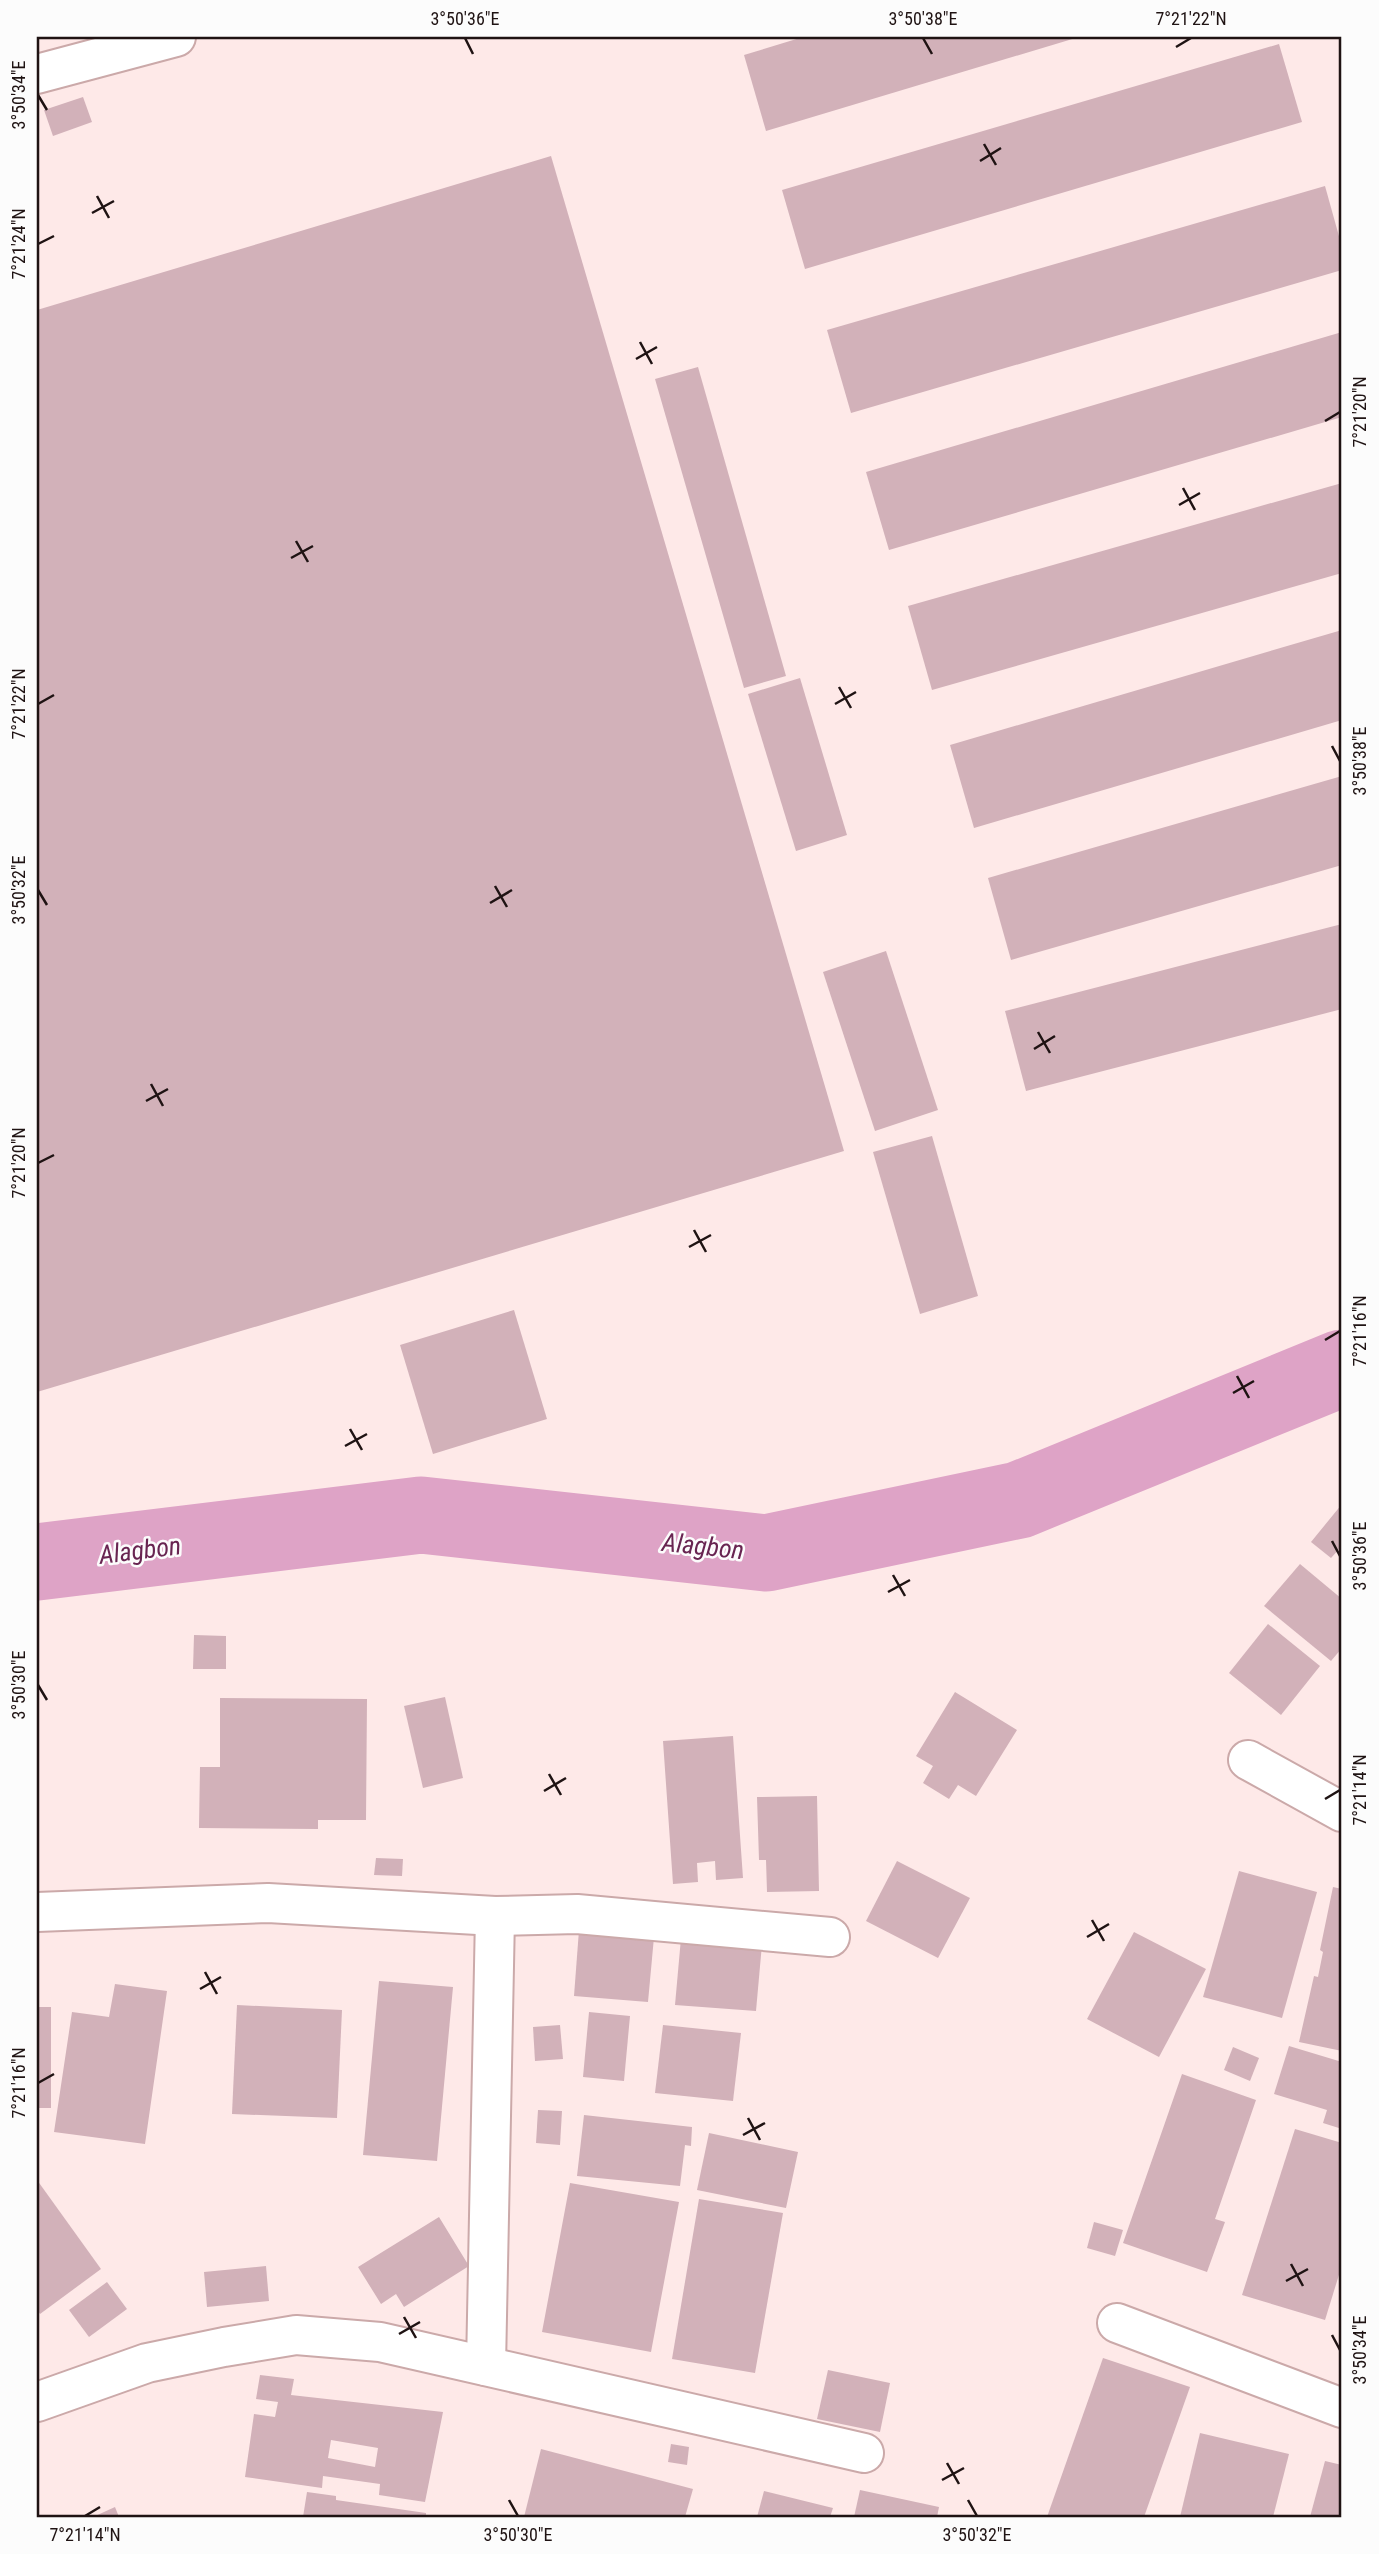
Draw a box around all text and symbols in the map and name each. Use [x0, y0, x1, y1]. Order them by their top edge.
text: 3°50'36"E [430, 8, 500, 29]
text: 3°50'38"E [888, 8, 958, 29]
text: 7°21'22"N [1155, 8, 1227, 29]
text: 3°50'34"E [8, 60, 29, 130]
text: 7°21'24"N [8, 208, 29, 280]
text: 7°21'20"N [1349, 376, 1370, 448]
text: 7°21'22"N [8, 668, 29, 740]
text: 3°50'38"E [1349, 726, 1370, 796]
text: 3°50'32"E [8, 855, 29, 925]
text: 7°21'20"N [8, 1127, 29, 1199]
text: 7°21'16"N [1349, 1295, 1370, 1367]
text: 3°50'36"E [1349, 1521, 1370, 1591]
water label: Alagbon [660, 1527, 745, 1565]
water label: Alagbon [96, 1530, 183, 1570]
text: 3°50'30"E [8, 1650, 29, 1720]
text: 7°21'14"N [1349, 1754, 1370, 1826]
text: 7°21'16"N [8, 2047, 29, 2119]
text: 3°50'34"E [1349, 2315, 1370, 2385]
text: 7°21'14"N [49, 2524, 121, 2545]
text: 3°50'30"E [483, 2524, 553, 2545]
text: 3°50'32"E [942, 2524, 1012, 2545]

